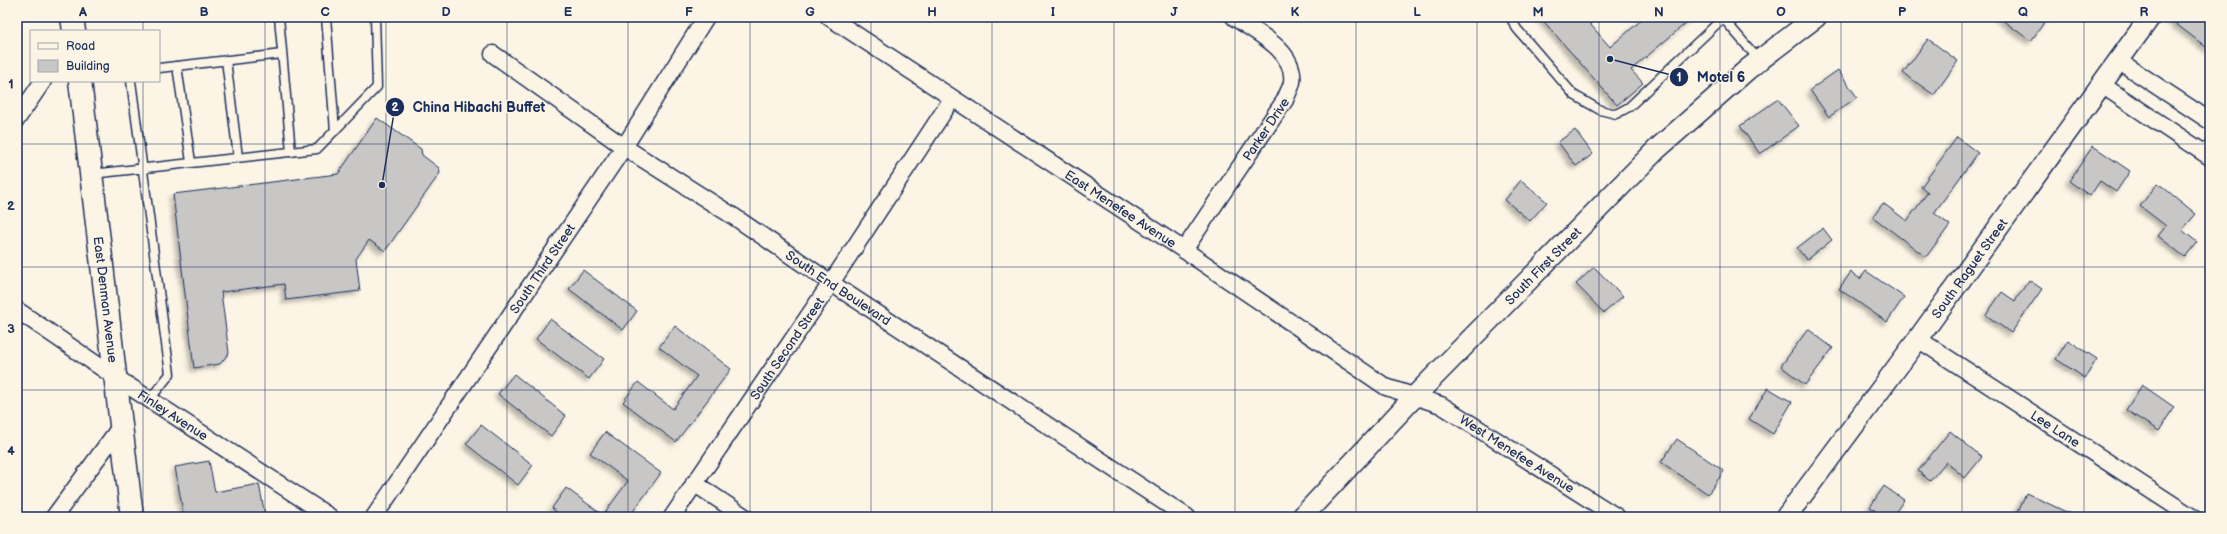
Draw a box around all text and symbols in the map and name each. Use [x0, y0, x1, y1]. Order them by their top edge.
text: A [78, 4, 87, 20]
text: B [199, 4, 209, 20]
text: C [320, 4, 330, 20]
text: D [441, 4, 451, 20]
text: E [564, 4, 573, 20]
text: F [685, 4, 693, 20]
text: G [805, 4, 815, 20]
text: H [927, 4, 937, 20]
text: I [1051, 4, 1055, 20]
text: J [1170, 4, 1178, 20]
text: K [1291, 4, 1300, 20]
text: L [1413, 4, 1421, 20]
text: M [1532, 4, 1544, 20]
text: N [1654, 4, 1664, 20]
text: O [1776, 4, 1786, 20]
text: P [1898, 4, 1907, 20]
text: Q [2018, 4, 2028, 20]
text: R [2140, 4, 2149, 20]
legend [30, 30, 160, 82]
text: Road [66, 39, 95, 54]
text: Building [66, 59, 110, 74]
callout: Motel 6 [1669, 64, 1753, 90]
text: Motel 6 [1697, 69, 1745, 86]
text: 1 [1676, 70, 1682, 85]
text: 1 [8, 76, 14, 92]
callout: China Hibachi Buffet [385, 94, 554, 120]
street label: Parker Drive [1240, 95, 1293, 164]
text: China Hibachi Buffet [413, 99, 545, 116]
text: 2 [391, 100, 399, 115]
street label: East Menefee Avenue [1061, 167, 1179, 252]
text: 2 [7, 198, 15, 214]
street label: South Raguet Street [1929, 216, 2011, 322]
street label: South Third Street [507, 221, 579, 317]
street label: South First Street [1502, 224, 1585, 308]
street label: East Denman Avenue [90, 236, 121, 364]
street label: South End Boulevard [782, 247, 894, 329]
street label: South Second Street [747, 294, 828, 403]
text: 3 [7, 321, 15, 337]
street label: Finley Avenue [134, 387, 211, 445]
street label: Lee Lane [2027, 407, 2083, 451]
street label: West Menefee Avenue [1456, 412, 1577, 497]
text: 4 [7, 443, 15, 459]

